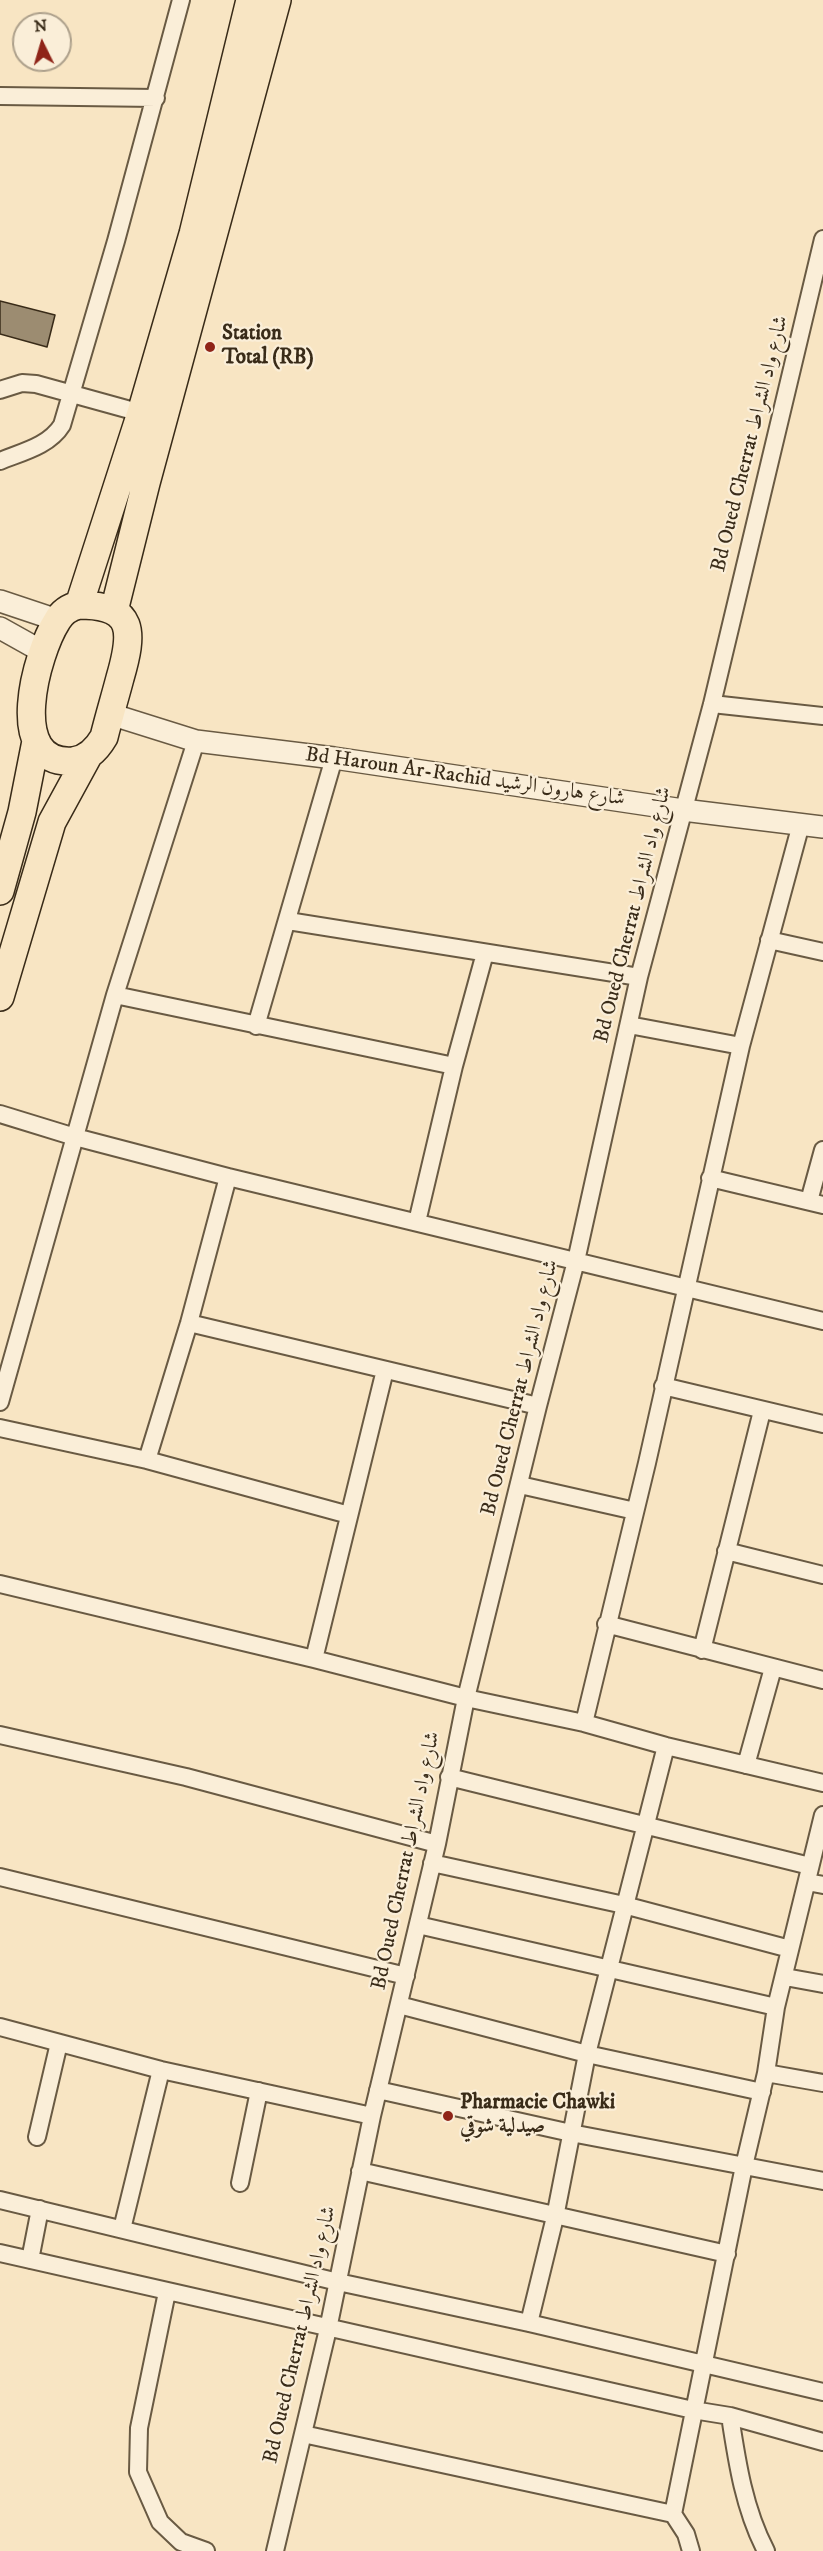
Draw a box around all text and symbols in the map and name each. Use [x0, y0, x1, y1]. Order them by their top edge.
north arrow [12, 12, 72, 72]
text: N [33, 16, 48, 37]
street label: Bd Oued Cherrat شارع واد الشراط [707, 313, 795, 575]
place label: Station Total (RB) [222, 322, 314, 372]
marker: Station Total (RB) [203, 340, 217, 354]
street label: Bd Haroun Ar-Rachid شارع هارون الرشيد [304, 743, 626, 813]
street label: Bd Oued Cherrat شارع واد الشراط [590, 784, 678, 1046]
street label: Bd Oued Cherrat شارع واد الشراط [477, 1257, 565, 1519]
street label: Bd Oued Cherrat شارع واد الشراط [367, 1730, 447, 1992]
place label: Pharmacie Chawki صيدلية شوقي [460, 2091, 615, 2141]
marker: Pharmacie Chawki صيدلية شوقي [441, 2109, 455, 2123]
street label: Bd Oued Cherrat شارع واد الشراط [259, 2204, 343, 2466]

